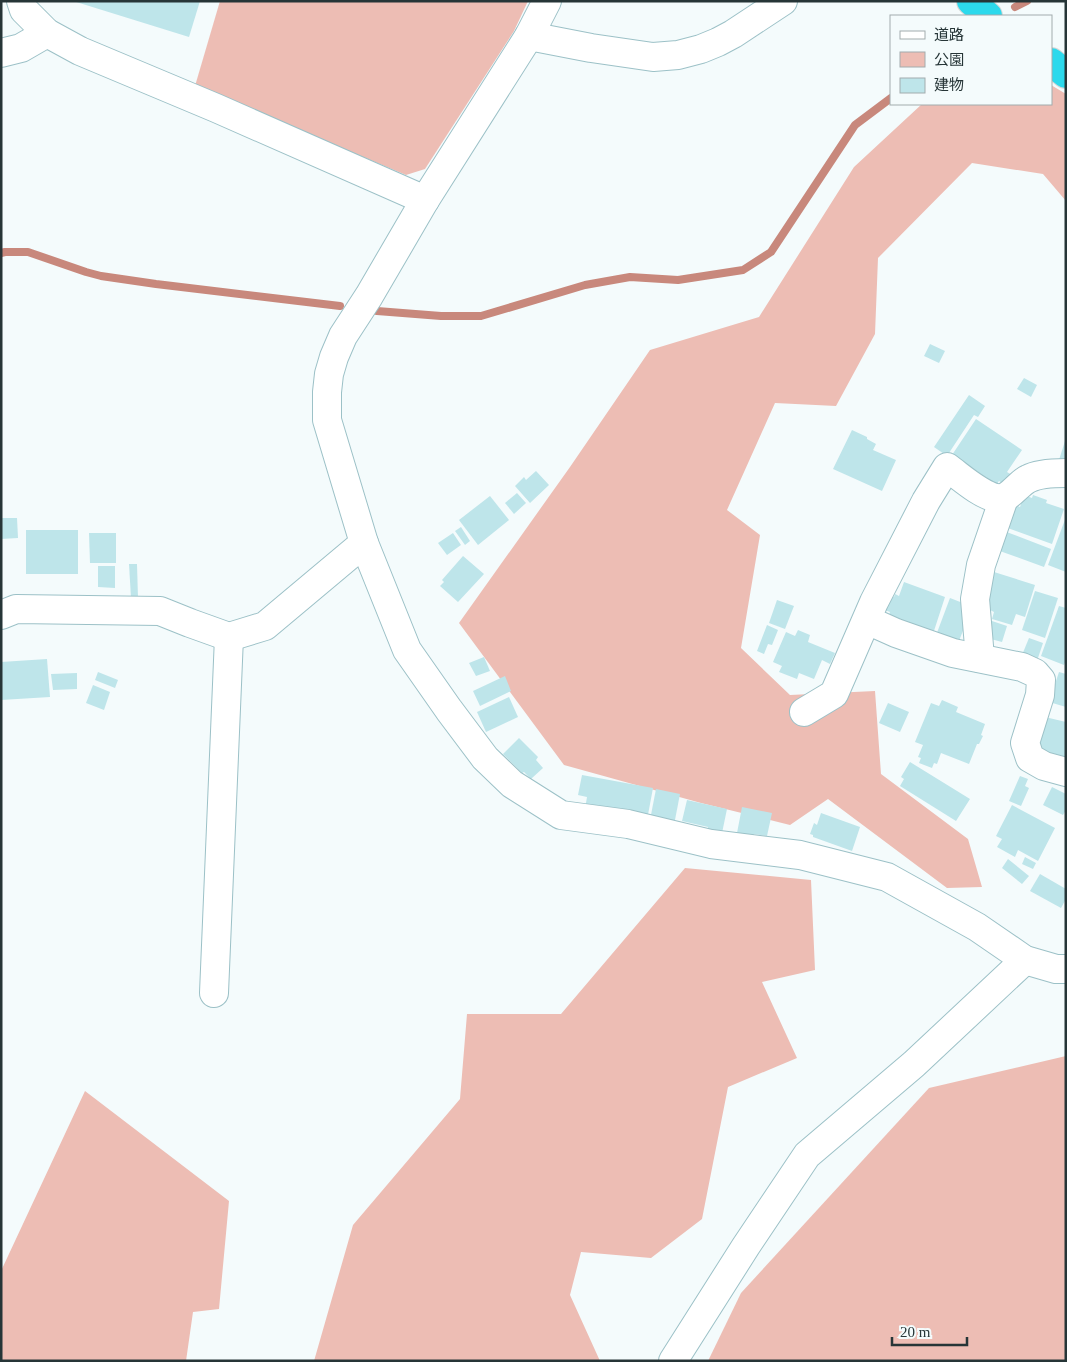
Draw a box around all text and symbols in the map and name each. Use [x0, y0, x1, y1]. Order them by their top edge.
legend [890, 15, 1052, 105]
text: 道路 [934, 27, 964, 43]
text: 公園 [934, 52, 964, 68]
text: 建物 [934, 77, 964, 93]
scale bar [892, 1314, 967, 1346]
text: 20 m [900, 1324, 931, 1340]

